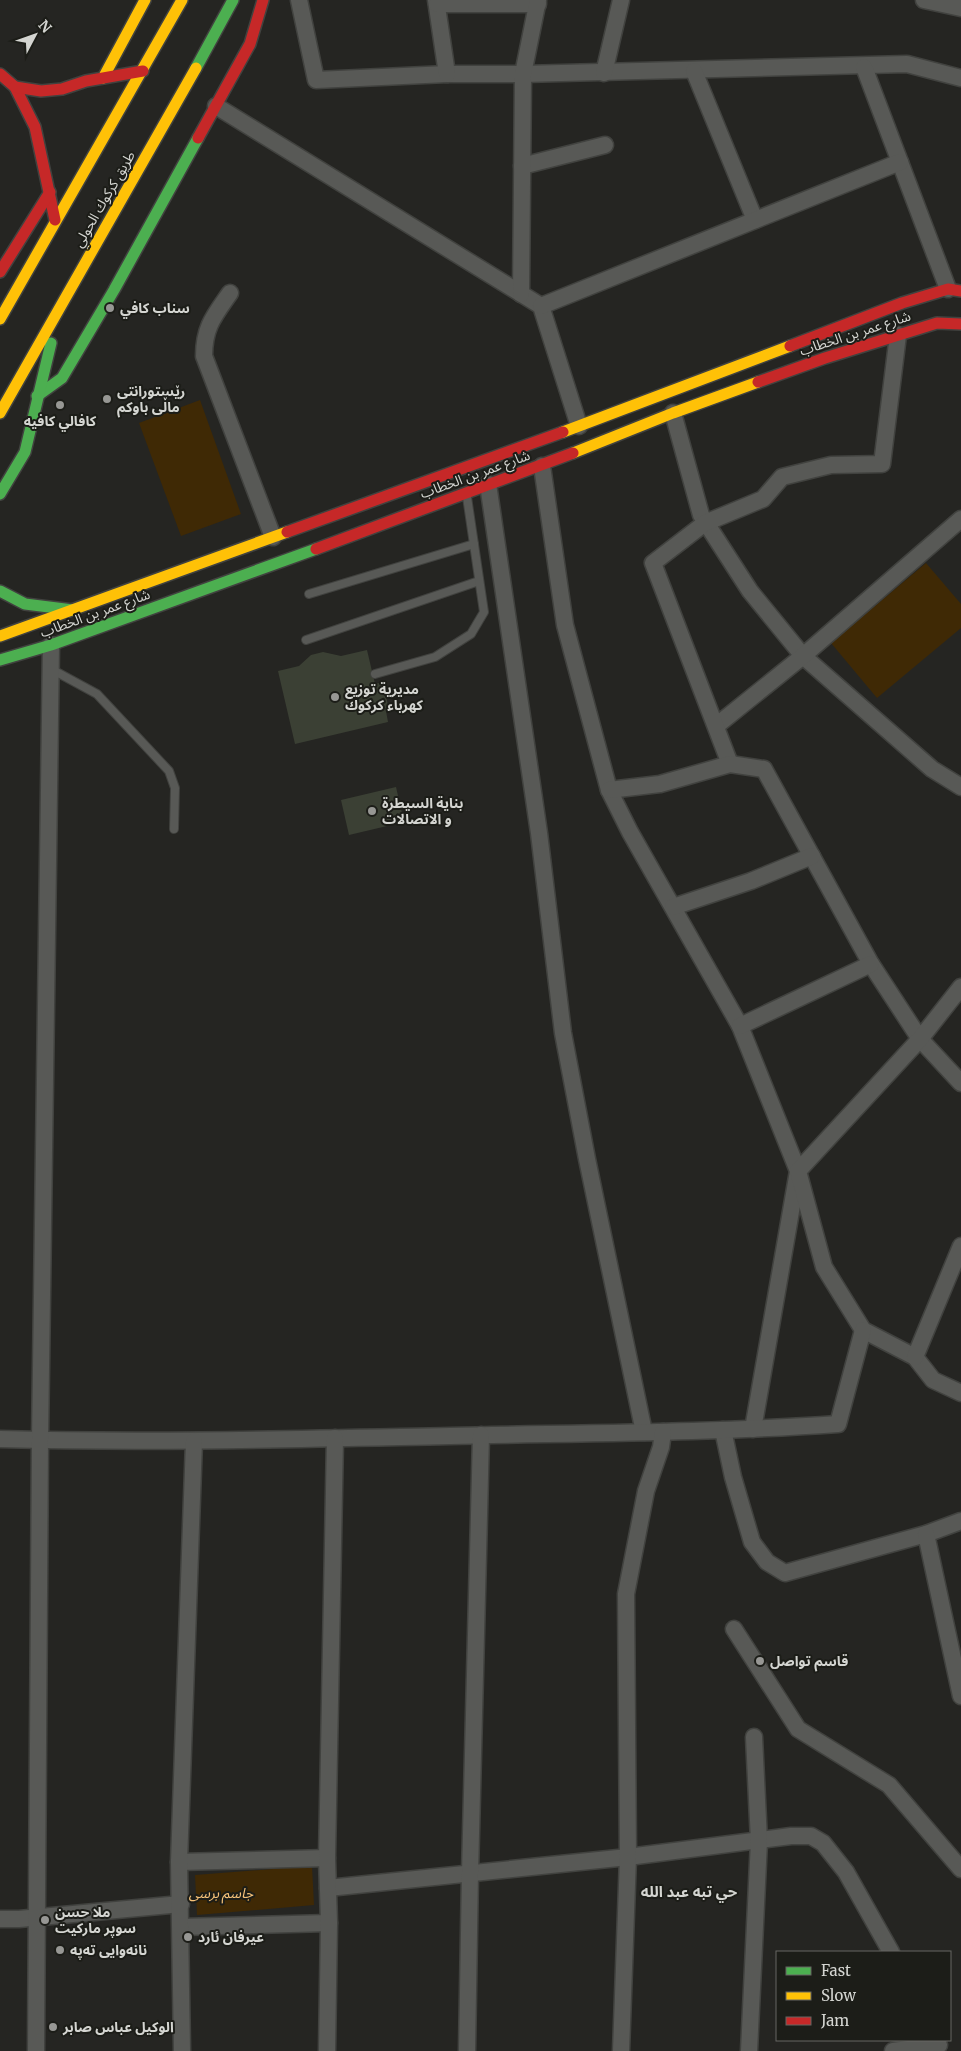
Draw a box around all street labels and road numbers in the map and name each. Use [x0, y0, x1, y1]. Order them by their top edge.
street label: طريق كركوك الحولي [69, 147, 141, 252]
street label: شارع عمر بن الخطاب [797, 307, 913, 361]
street label: شارع عمر بن الخطاب [418, 446, 533, 504]
street label: شارع عمر بن الخطاب [38, 585, 153, 643]

